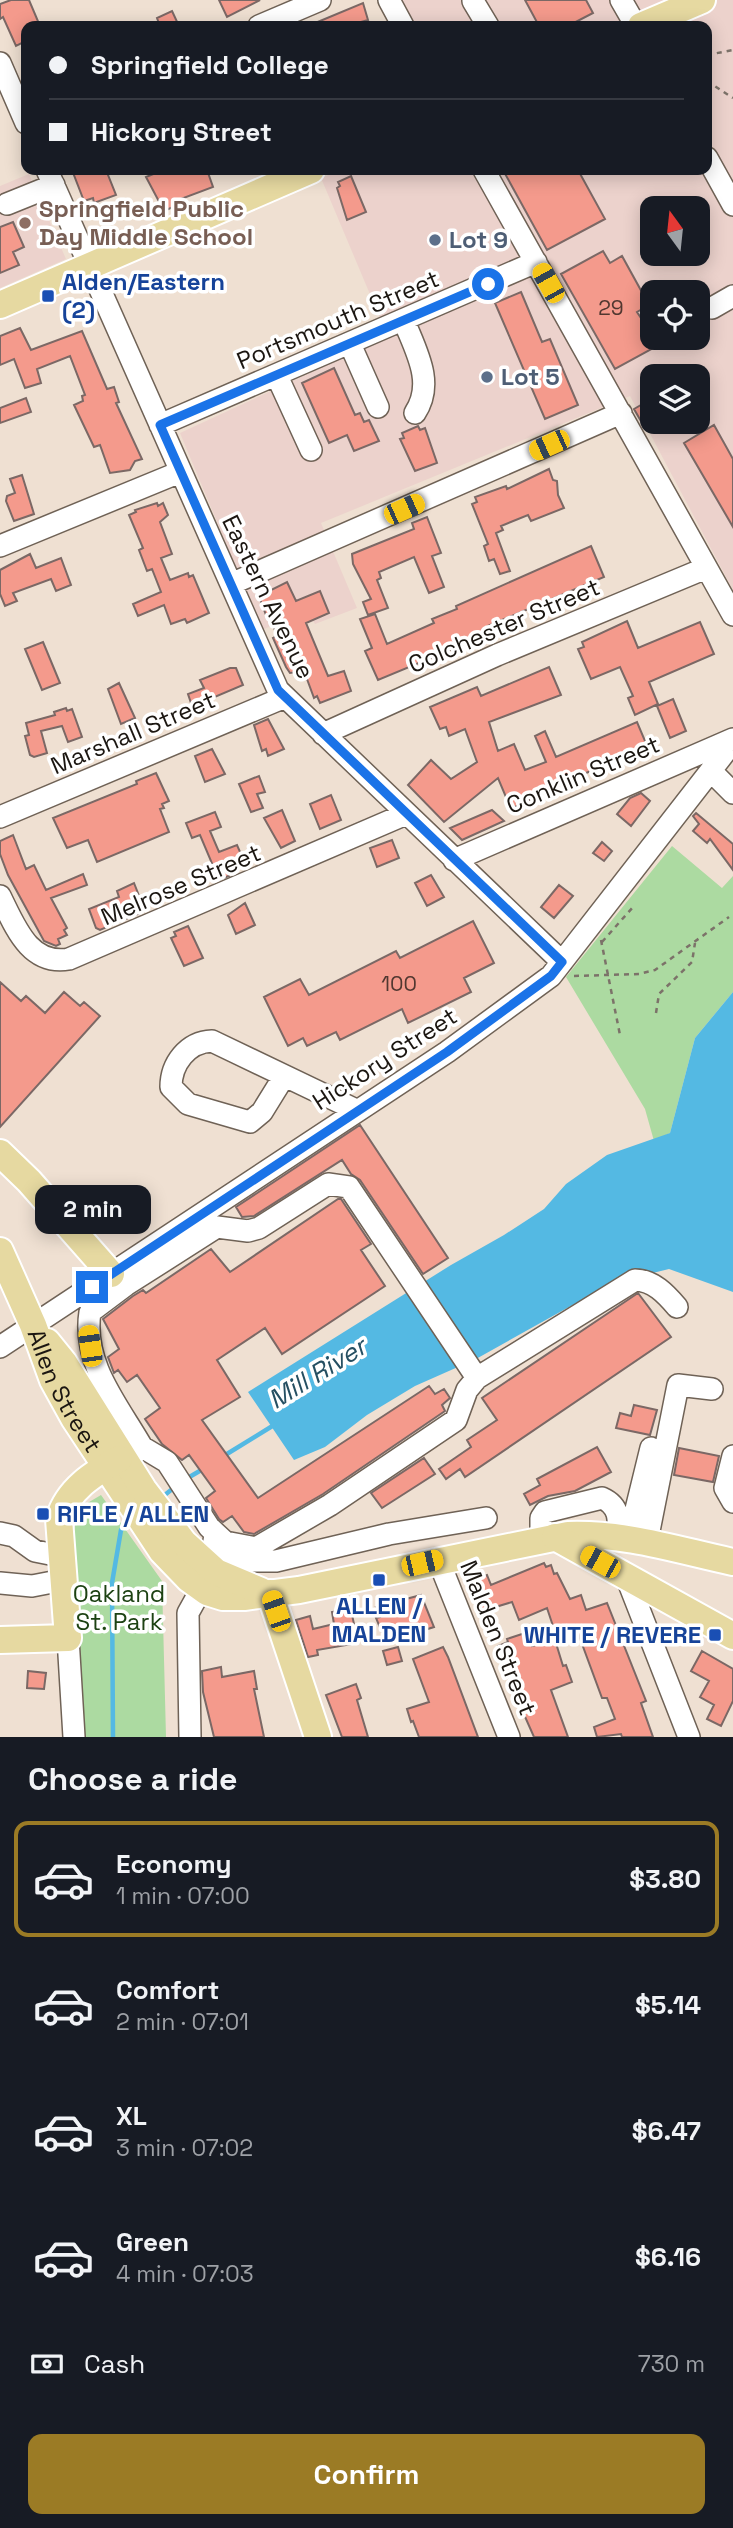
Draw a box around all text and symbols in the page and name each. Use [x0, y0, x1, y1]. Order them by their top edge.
text: Springfield College [91, 48, 329, 82]
text: Hickory Street [91, 115, 272, 149]
place label: Springfield Public Day Middle School [39, 193, 253, 252]
north arrow [640, 196, 710, 266]
map controls [640, 196, 710, 434]
marker: Springfield Public Day Middle School [17, 215, 33, 231]
place label: Lot 9 [449, 224, 508, 255]
marker: Lot 9 [427, 232, 443, 248]
car [529, 260, 568, 306]
street label: Portsmouth Street [232, 263, 444, 376]
place label: Alden/Eastern (2) [62, 266, 225, 325]
route start [472, 268, 504, 300]
button: locate [640, 280, 710, 350]
marker: Alden/Eastern (2) [40, 288, 56, 304]
house number: 29 [598, 294, 624, 321]
place label: Lot 5 [501, 361, 560, 392]
button: layers [640, 364, 710, 434]
marker: Lot 5 [479, 369, 495, 385]
car [526, 427, 573, 463]
car [381, 491, 428, 527]
street label: Eastern Avenue [215, 510, 322, 684]
street label: Colchester Street [403, 571, 604, 680]
street label: Marshall Street [46, 684, 220, 781]
street label: Conklin Street [501, 728, 664, 821]
street label: Melrose Street [96, 837, 265, 932]
house number: 100 [381, 970, 417, 997]
street label: Hickory Street [307, 1000, 463, 1117]
callout: 2 min [34, 1186, 150, 1234]
text: 2 min [63, 1194, 123, 1224]
route end [76, 1271, 108, 1303]
street label: Allen Street [21, 1324, 109, 1459]
car [77, 1324, 104, 1368]
water label: Mill River [261, 1328, 375, 1416]
place label: RIFLE / ALLEN [57, 1498, 209, 1529]
marker: RIFLE / ALLEN [35, 1506, 51, 1522]
car [577, 1543, 624, 1581]
car [400, 1548, 445, 1578]
street label: Malden Street [453, 1556, 544, 1720]
marker: ALLEN / MALDEN [371, 1572, 387, 1588]
park label: Oakland St. Park [73, 1578, 165, 1637]
car [260, 1588, 293, 1634]
place label: ALLEN / MALDEN [332, 1590, 426, 1649]
place label: WHITE / REVERE [523, 1619, 701, 1650]
marker: WHITE / REVERE [707, 1627, 723, 1643]
text: Choose a ride [28, 1759, 238, 1799]
text: Economy [116, 1847, 232, 1881]
icon: car [32, 1848, 95, 1911]
text: $3.80 [629, 1862, 701, 1896]
text: 1 min · 07:00 [116, 1881, 250, 1911]
text: Comfort [116, 1973, 219, 2007]
icon: car [32, 1974, 95, 2037]
text: $5.14 [635, 1988, 701, 2022]
text: 2 min · 07:01 [116, 2007, 249, 2037]
text: XL [116, 2099, 147, 2133]
icon: car [32, 2100, 95, 2163]
text: $6.47 [632, 2114, 701, 2148]
text: 3 min · 07:02 [116, 2133, 253, 2163]
text: Green [116, 2225, 189, 2259]
icon: car [32, 2226, 95, 2289]
text: $6.16 [635, 2240, 701, 2274]
text: 4 min · 07:03 [116, 2259, 254, 2289]
icon: cash [28, 2345, 66, 2383]
text: Cash [84, 2347, 145, 2381]
text: 730 m [638, 2349, 705, 2379]
button: Confirm [28, 2434, 705, 2514]

